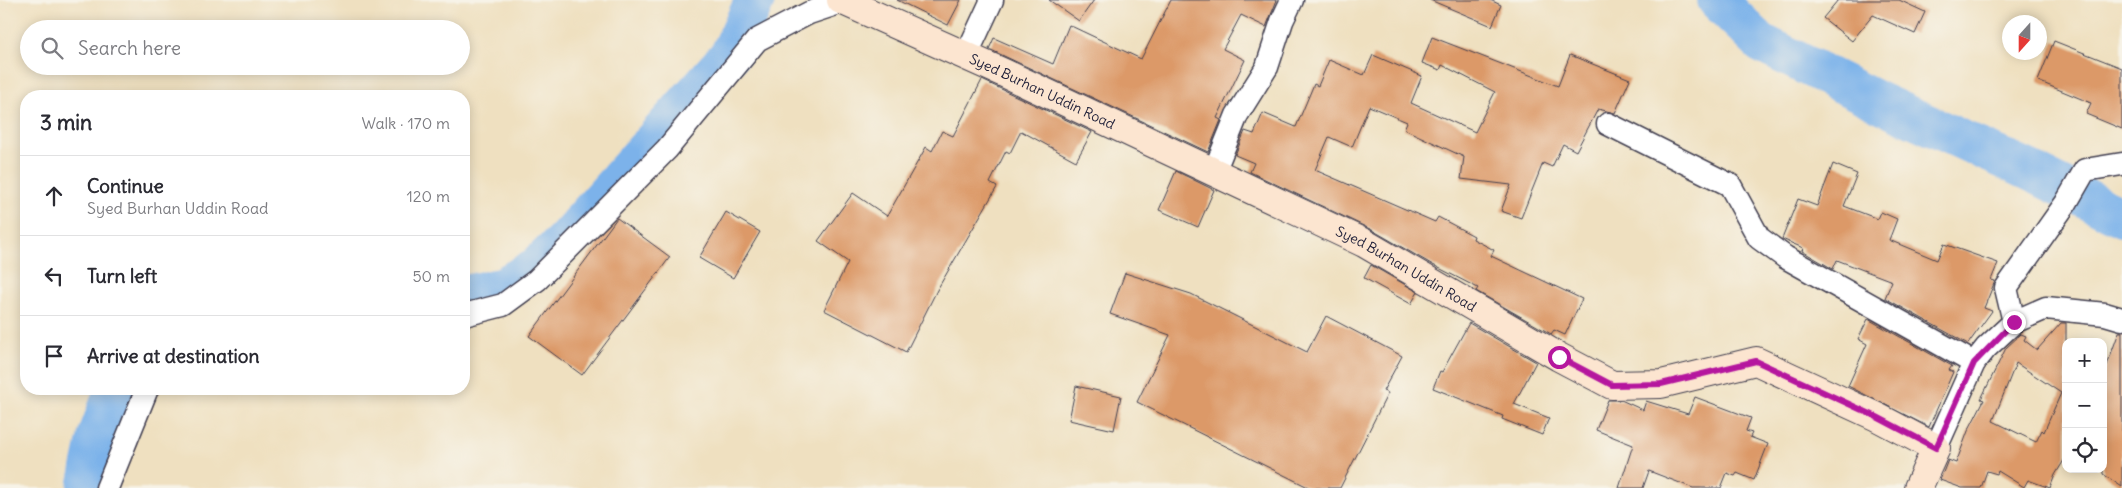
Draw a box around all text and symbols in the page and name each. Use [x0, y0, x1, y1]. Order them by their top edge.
north arrow [2002, 15, 2047, 60]
search box [20, 20, 470, 75]
icon: search [38, 34, 66, 62]
text: Search here [78, 36, 181, 60]
street label: Syed Burhan Uddin Road [967, 50, 1118, 133]
text: 3 min [40, 109, 92, 136]
text: Walk · 170 m [361, 113, 450, 133]
text: Continue [87, 174, 164, 198]
icon: ahead [40, 182, 68, 210]
text: 120 m [407, 186, 450, 206]
text: Syed Burhan Uddin Road [87, 198, 268, 218]
street label: Syed Burhan Uddin Road [1333, 222, 1480, 316]
icon: left [40, 262, 68, 290]
text: Turn left [87, 264, 157, 288]
text: 50 m [412, 266, 450, 286]
route end [2003, 311, 2026, 334]
map controls [2062, 338, 2107, 473]
button: + [2062, 338, 2107, 383]
icon: arrive [40, 342, 68, 370]
text: Arrive at destination [87, 344, 260, 368]
route start [1548, 346, 1571, 369]
button: − [2062, 383, 2107, 428]
button: locate [2062, 428, 2107, 473]

